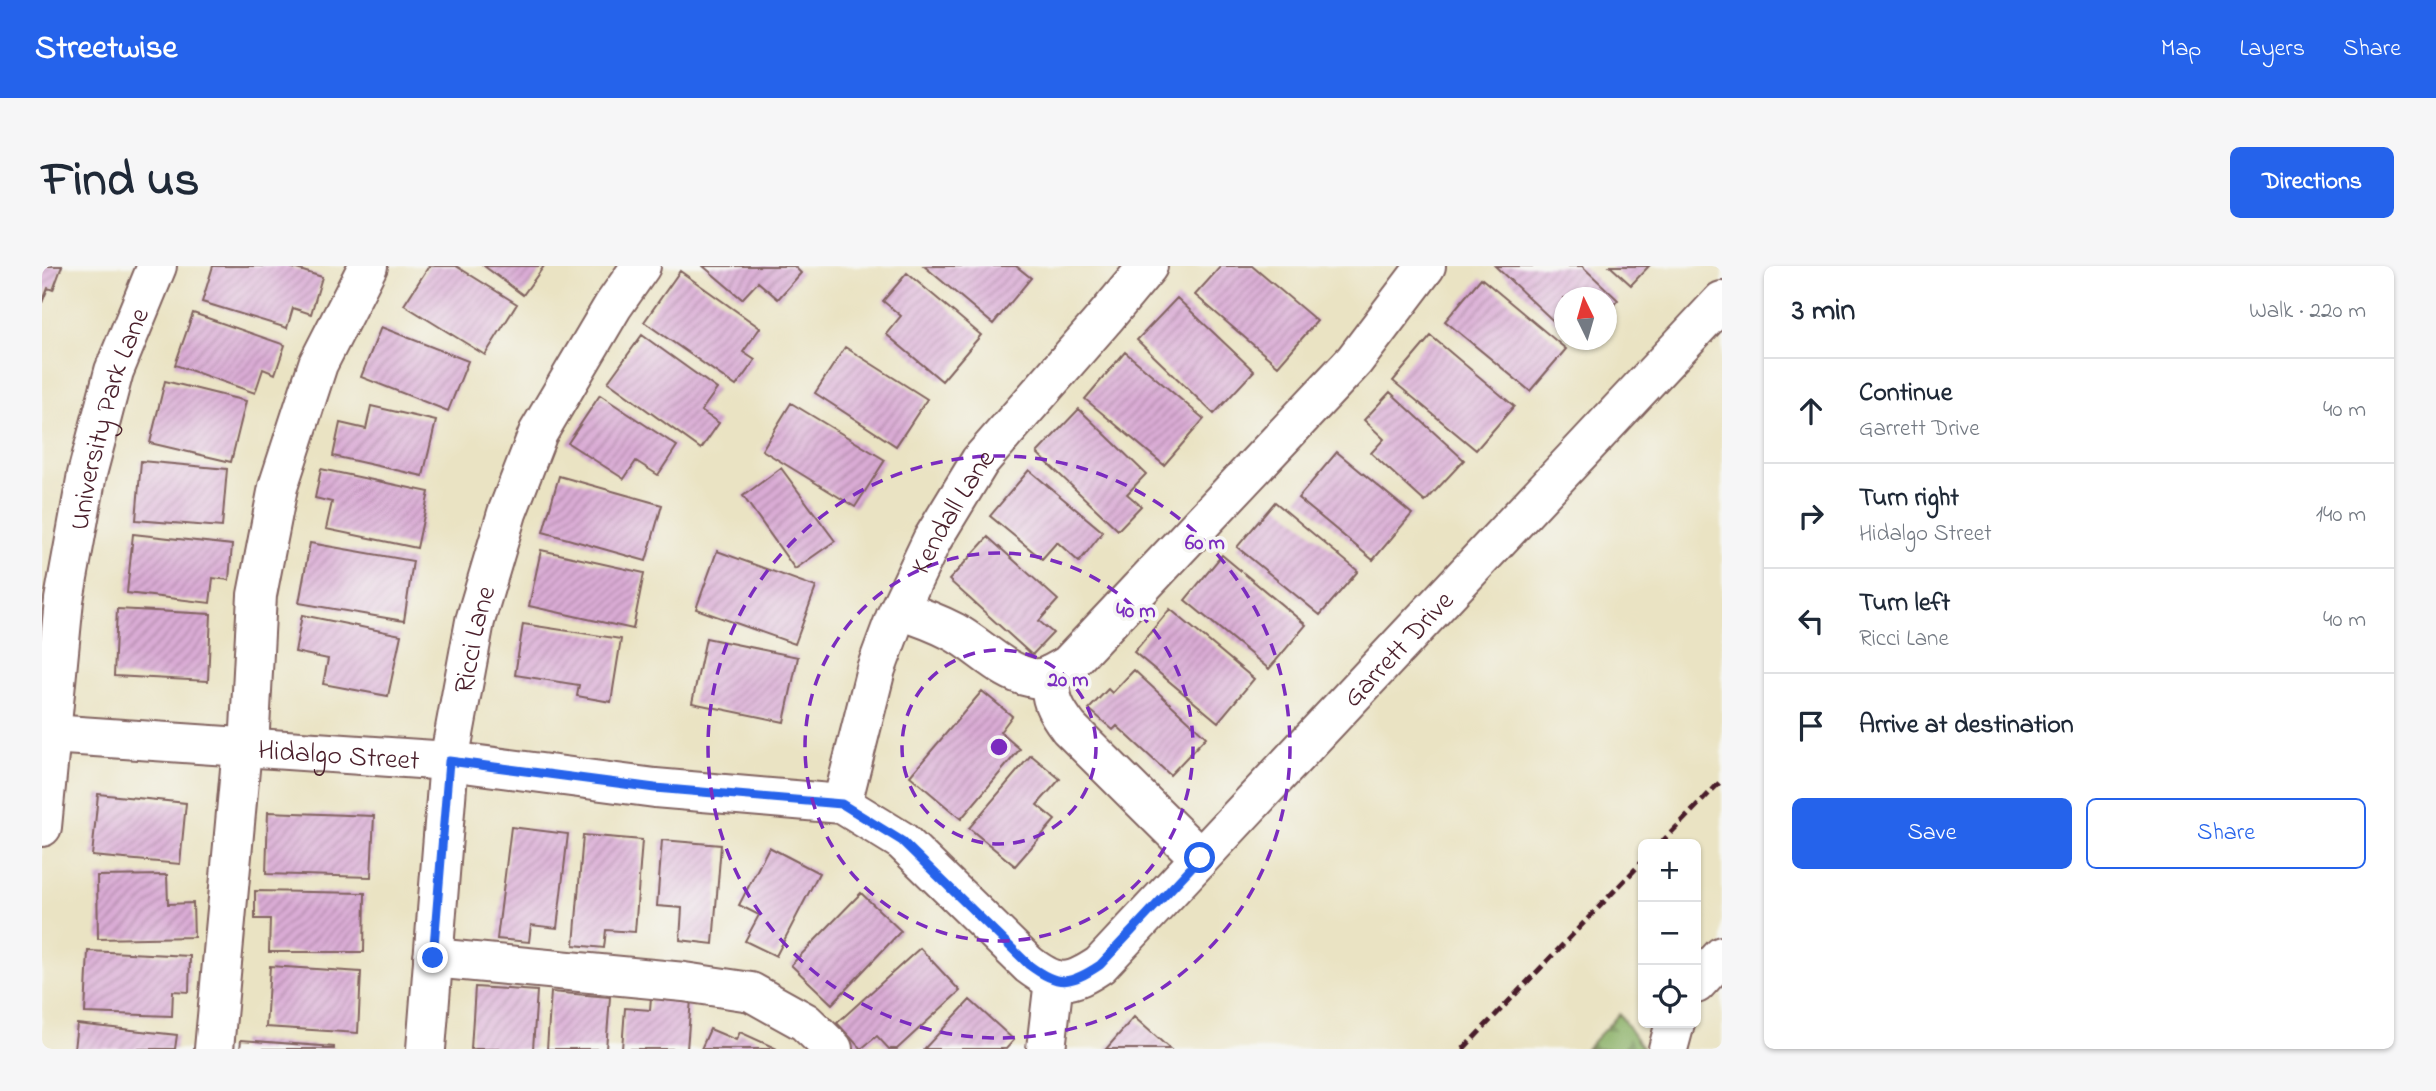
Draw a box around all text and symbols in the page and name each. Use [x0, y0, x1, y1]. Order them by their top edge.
text: Streetwise [35, 25, 177, 73]
text: Map [2161, 32, 2201, 67]
text: Layers [2239, 32, 2305, 67]
text: Share [2343, 32, 2401, 67]
text: Find us [42, 146, 199, 218]
button: Directions [2230, 147, 2394, 218]
north arrow [1554, 287, 1617, 350]
text: 3 min [1792, 290, 1855, 334]
text: Walk · 220 m [2249, 295, 2366, 328]
street label: University Park Lane [60, 302, 162, 534]
text: Continue [1859, 375, 1952, 413]
icon: ahead [1792, 392, 1830, 430]
text: 40 m [2323, 394, 2366, 427]
text: Garrett Drive [1859, 413, 1980, 446]
street label: Kendall Lane [902, 440, 1006, 581]
text: Turn right [1859, 480, 1959, 518]
icon: right [1792, 497, 1830, 535]
text: 140 m [2316, 499, 2366, 532]
text: Hidalgo Street [1859, 518, 1992, 551]
text: 60 m [1185, 529, 1225, 559]
street label: Ricci Lane [445, 581, 508, 697]
street label: Garrett Drive [1334, 582, 1465, 718]
text: Turn left [1859, 585, 1950, 623]
text: 40 m [1116, 597, 1156, 627]
icon: left [1792, 602, 1830, 640]
text: 40 m [2323, 604, 2366, 637]
text: Ricci Lane [1859, 623, 1949, 656]
text: 20 m [1046, 666, 1089, 696]
icon: arrive [1792, 707, 1830, 745]
text: Arrive at destination [1859, 707, 2074, 745]
street label: Hidalgo Street [257, 731, 421, 783]
centre of rings [987, 735, 1011, 759]
button: Save [1792, 798, 2072, 869]
button: Share [2086, 798, 2366, 869]
map controls [1638, 839, 1701, 1028]
button: + [1638, 839, 1701, 902]
route start [1184, 842, 1215, 873]
button: − [1638, 902, 1701, 965]
route end [417, 942, 448, 973]
button: locate [1638, 965, 1701, 1028]

